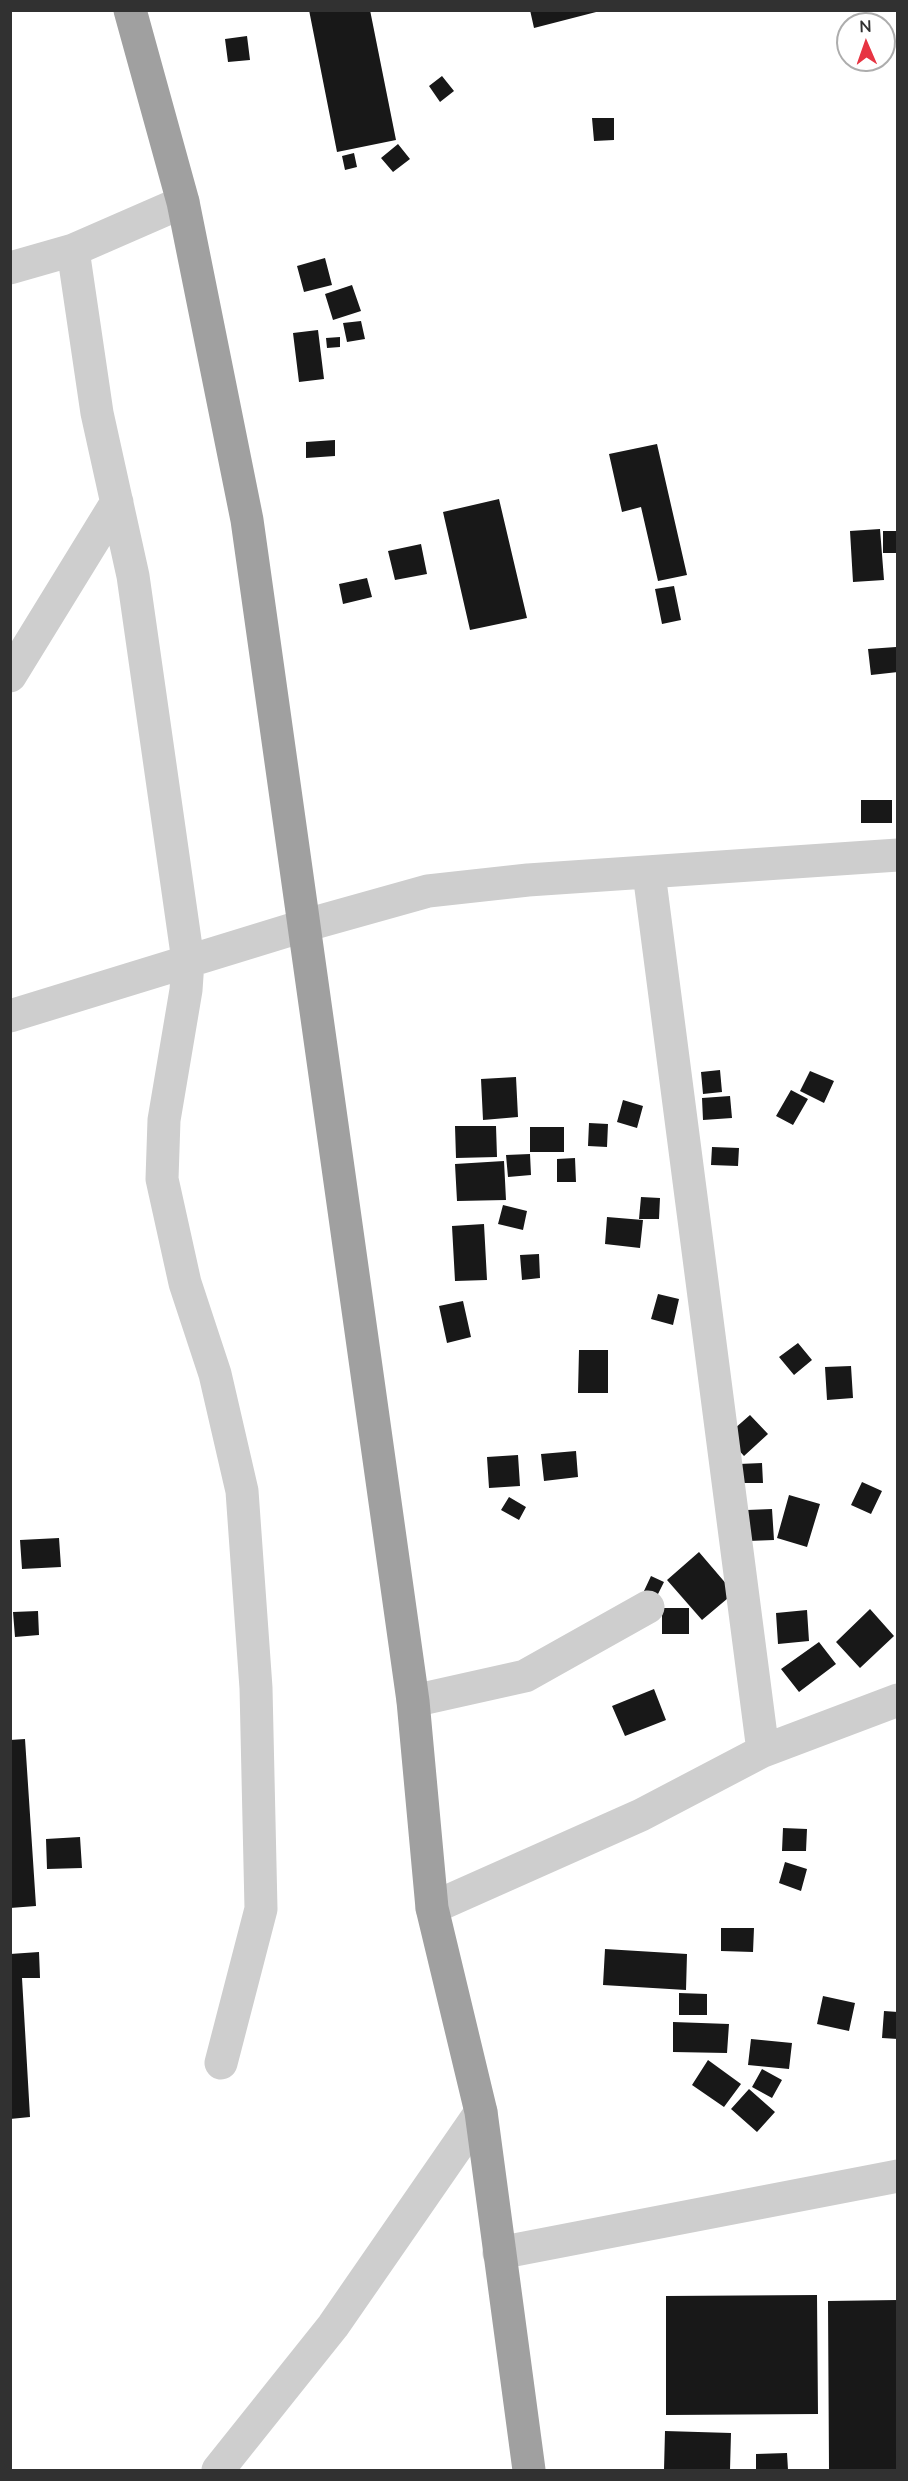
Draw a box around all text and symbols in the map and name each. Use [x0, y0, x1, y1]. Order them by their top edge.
north arrow [836, 12, 896, 72]
text: N [859, 16, 872, 35]

